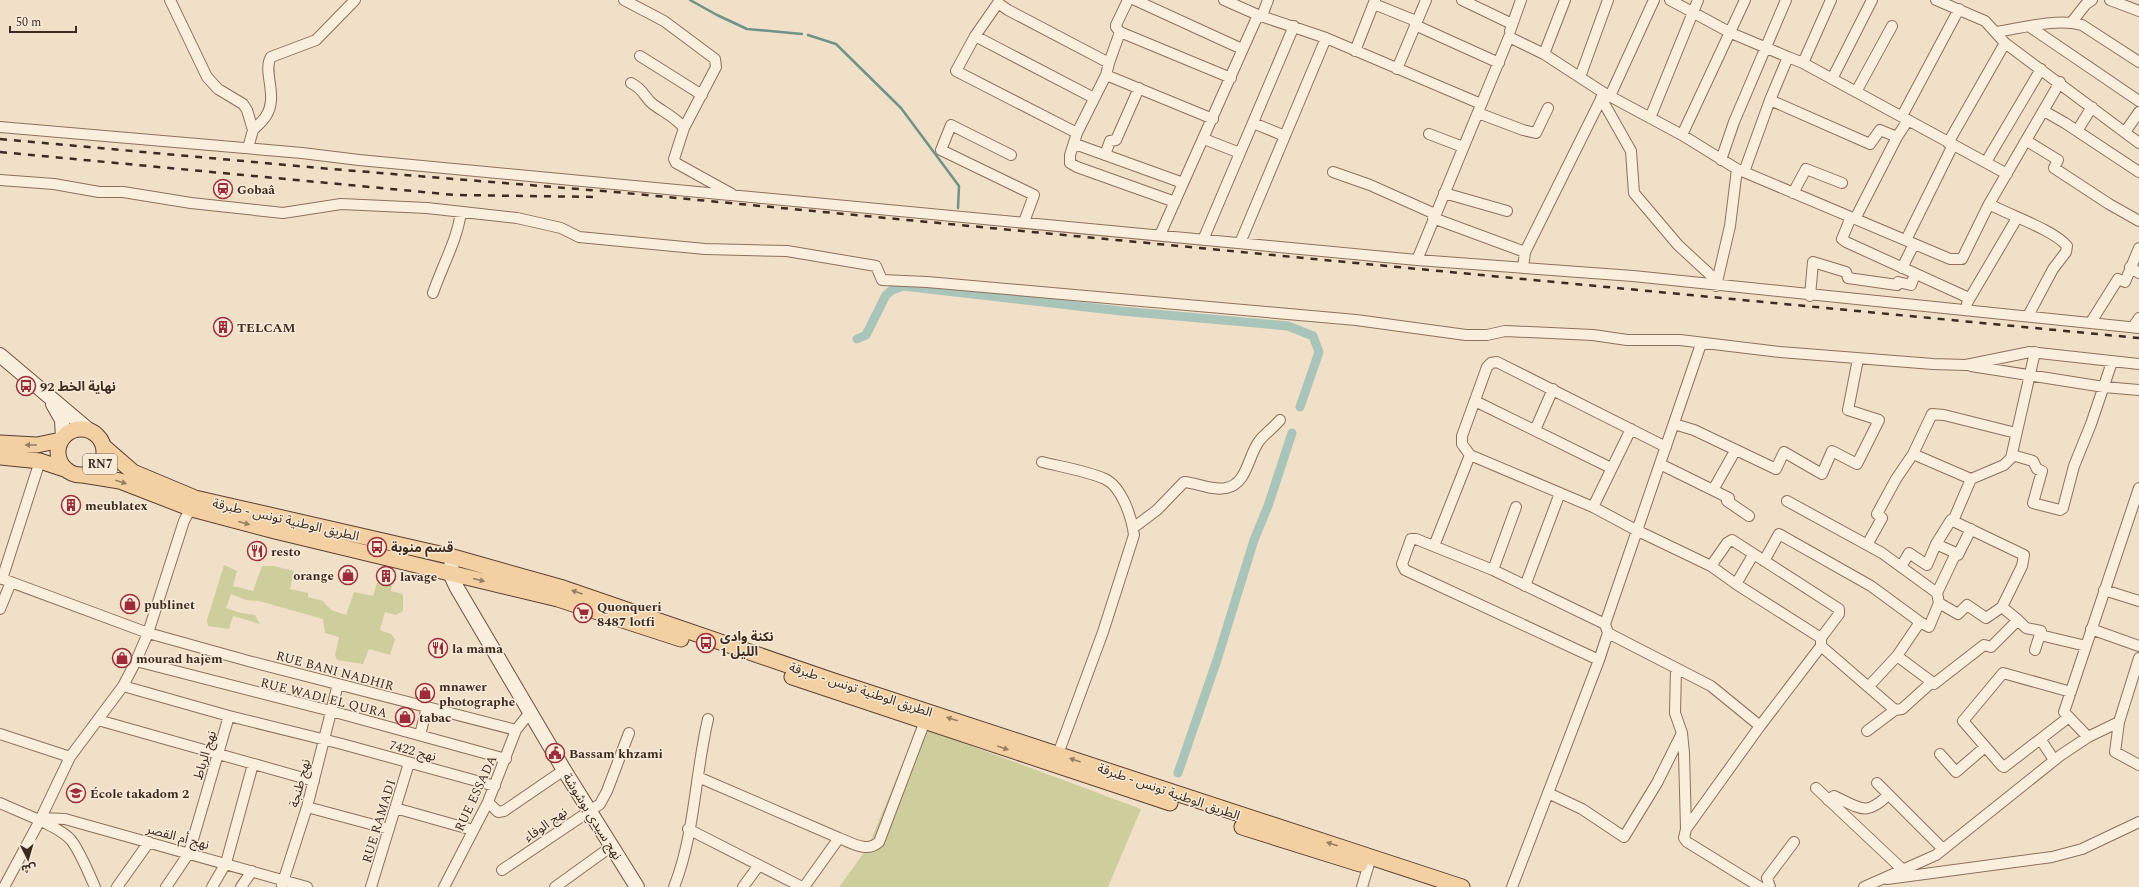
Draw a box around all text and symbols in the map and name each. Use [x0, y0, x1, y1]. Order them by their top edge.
scale bar [10, 8, 76, 34]
text: 50 m [16, 13, 41, 32]
station icon: Gobaâ [212, 178, 234, 200]
place label: Gobaâ [237, 180, 275, 200]
building icon: TELCAM [212, 316, 234, 338]
place label: TELCAM [237, 318, 296, 338]
bus stop icon: نهاية الخط 92 [15, 375, 37, 397]
place label: نهاية الخط 92 [40, 377, 116, 397]
one-way arrow [24, 442, 37, 448]
road number: RN7 [83, 454, 117, 474]
one-way arrow [115, 479, 127, 485]
street label: الطريق الوطنية تونس - طبرقة [210, 493, 361, 547]
building icon: meublatex [60, 494, 82, 516]
place label: meublatex [85, 496, 148, 516]
one-way arrow [238, 520, 250, 526]
bus stop icon: قسم منوبة [366, 536, 388, 558]
place label: قسم منوبة [391, 538, 454, 558]
restaurant icon: resto [246, 540, 268, 562]
place label: resto [271, 542, 301, 562]
shop icon: orange [337, 564, 359, 586]
building icon: lavage [375, 565, 397, 587]
place label: orange [293, 566, 334, 586]
place label: lavage [400, 567, 437, 587]
one-way arrow [474, 577, 486, 583]
one-way arrow [570, 589, 582, 595]
shop icon: publinet [119, 593, 141, 615]
place label: publinet [144, 595, 195, 615]
place label: Quonqueri 8487 lotfi [597, 597, 662, 632]
supermarket icon: Quonqueri 8487 lotfi [572, 602, 594, 624]
place label: نكنة وادى الليل 1 [720, 627, 774, 662]
bus stop icon: نكنة وادى الليل 1 [695, 632, 717, 654]
restaurant icon: la mama [427, 637, 449, 659]
place label: la mama [452, 639, 503, 659]
street label: RUE BANI NADHIR [274, 646, 396, 696]
shop icon: mourad hajem [111, 647, 133, 669]
place label: mourad hajem [136, 649, 223, 669]
street label: الطريق الوطنية تونس - طبرقة [786, 657, 935, 723]
street label: RUE WADI EL QURA [258, 673, 390, 723]
place label: mnawer photographe [439, 677, 515, 712]
shop icon: mnawer photographe [414, 682, 436, 704]
shop icon: tabac [394, 706, 416, 728]
place label: tabac [419, 708, 451, 728]
one-way arrow [945, 716, 957, 722]
street label: نهج الرباط [188, 728, 222, 782]
street label: نهج 7422 [387, 735, 438, 767]
public building icon: Bassam khzami [544, 742, 566, 764]
place label: Bassam khzami [569, 744, 663, 764]
one-way arrow [997, 745, 1009, 751]
street label: RUE ESSADA [450, 752, 502, 835]
street label: نهج طنجة [284, 757, 316, 810]
one-way arrow [1069, 757, 1081, 763]
street label: الطريق الوطنية تونس - طبرقة [1095, 758, 1243, 826]
street label: نهج سيدي بوشوشة [557, 769, 627, 864]
street label: RUE RAMADI [357, 777, 401, 865]
school or university icon: École takadom 2 [65, 782, 87, 804]
place label: École takadom 2 [90, 784, 189, 804]
street label: نهج الوفاء [520, 802, 572, 847]
street label: نهج أم القصر [143, 819, 212, 855]
north arrow [8, 839, 48, 879]
one-way arrow [1325, 841, 1337, 847]
text: ش [21, 859, 37, 878]

